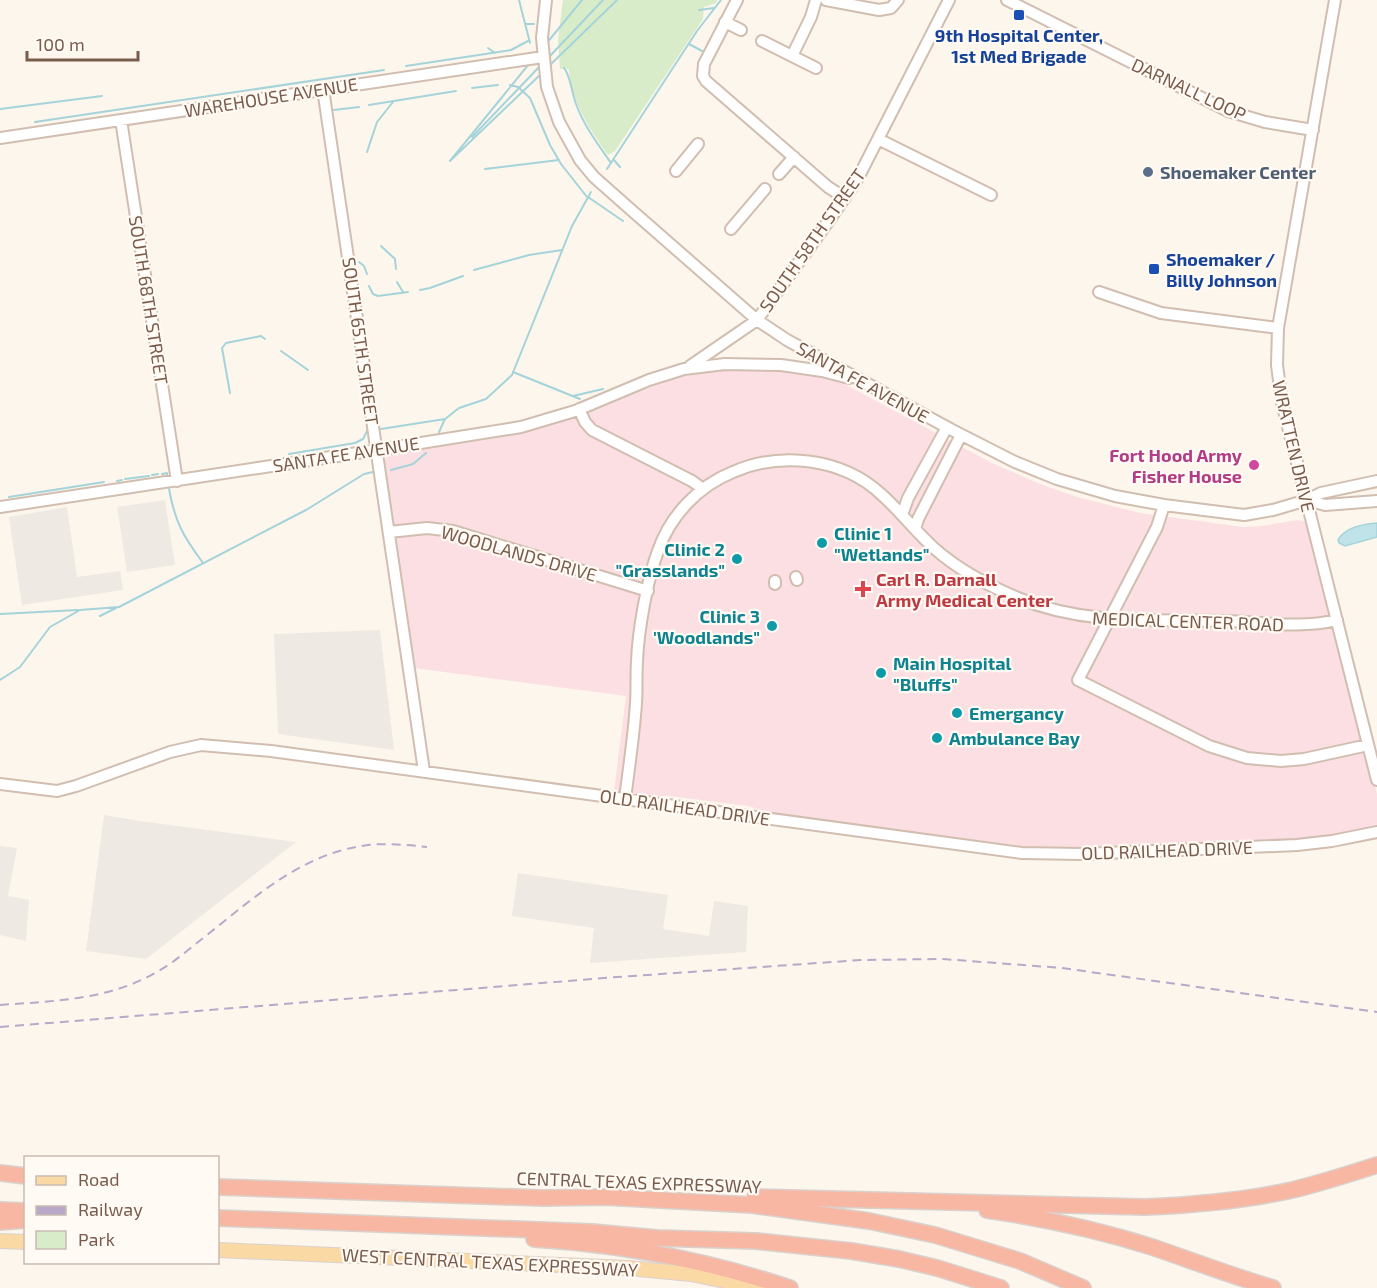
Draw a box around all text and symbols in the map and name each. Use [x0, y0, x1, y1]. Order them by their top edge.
marker: 9th Hospital Center, 1st Med Brigade [1012, 8, 1026, 22]
scale bar [27, 24, 138, 62]
place label: 9th Hospital Center, 1st Med Brigade [935, 24, 1103, 67]
text: 100 m [36, 33, 85, 55]
street label: DARNALL LOOP [1128, 53, 1250, 125]
street label: WAREHOUSE AVENUE [183, 72, 359, 122]
place label: Shoemaker Center [1160, 161, 1316, 183]
street label: SOUTH 58TH STREET [754, 164, 870, 316]
marker: Shoemaker Center [1141, 165, 1155, 179]
street label: SOUTH 68TH STREET [125, 214, 173, 387]
place label: Shoemaker / Billy Johnson [1166, 248, 1277, 291]
street label: SOUTH 65TH STREET [338, 256, 384, 427]
marker: Shoemaker / Billy Johnson [1147, 262, 1161, 276]
street label: SANTA FE AVENUE [793, 337, 933, 427]
street label: WRATTEN DRIVE [1268, 378, 1320, 514]
street label: SANTA FE AVENUE [271, 432, 421, 476]
place label: Fort Hood Army Fisher House [1109, 444, 1243, 487]
marker: Fort Hood Army Fisher House [1247, 458, 1261, 472]
street label: WOODLANDS DRIVE [439, 520, 599, 586]
place label: Clinic 1 "Wetlands" [834, 522, 930, 565]
marker: Clinic 1 "Wetlands" [815, 536, 829, 550]
place label: Clinic 2 "Grasslands" [616, 538, 725, 581]
marker: Clinic 2 "Grasslands" [730, 552, 744, 566]
place label: Carl R. Darnall Army Medical Center [876, 568, 1053, 611]
marker: Carl R. Darnall Army Medical Center [854, 580, 872, 598]
place label: Clinic 3 'Woodlands" [653, 605, 760, 648]
street label: MEDICAL CENTER ROAD [1092, 607, 1284, 635]
marker: Clinic 3 'Woodlands" [765, 619, 779, 633]
place label: Main Hospital "Bluffs" [893, 652, 1011, 695]
marker: Main Hospital "Bluffs" [874, 666, 888, 680]
place label: Emergancy [969, 702, 1065, 724]
marker: Emergancy [950, 706, 964, 720]
place label: Ambulance Bay [949, 727, 1081, 749]
marker: Ambulance Bay [930, 731, 944, 745]
street label: OLD RAILHEAD DRIVE [598, 784, 772, 830]
street label: OLD RAILHEAD DRIVE [1081, 836, 1253, 864]
legend [24, 1156, 219, 1264]
street label: CENTRAL TEXAS EXPRESSWAY [516, 1167, 763, 1197]
text: Road [78, 1168, 119, 1190]
text: Railway [78, 1198, 143, 1220]
text: Park [78, 1228, 115, 1250]
street label: WEST CENTRAL TEXAS EXPRESSWAY [341, 1243, 639, 1281]

